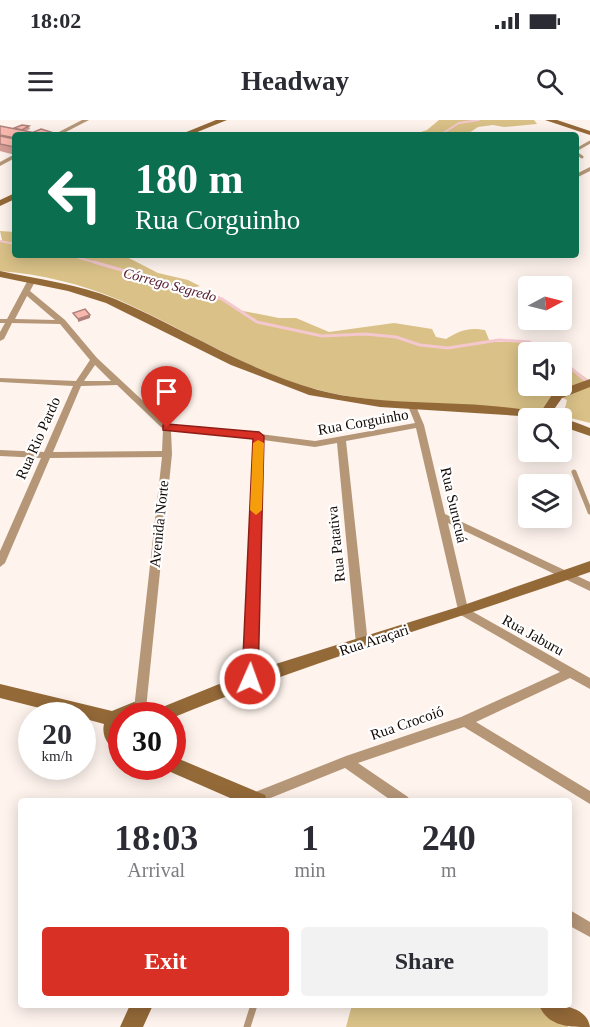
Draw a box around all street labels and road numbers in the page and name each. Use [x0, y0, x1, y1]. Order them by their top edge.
street label: Rua Rio Pardo [13, 394, 63, 482]
street label: Rua Corguinho [316, 406, 410, 438]
street label: Rua Surucuá [438, 466, 471, 545]
street label: Avenida Norte [146, 479, 172, 568]
street label: Rua Patativa [324, 505, 348, 583]
street label: Rua Jaburu [499, 612, 567, 659]
street label: Rua Araçari [337, 621, 411, 659]
street label: Rua Crocoió [368, 703, 446, 743]

